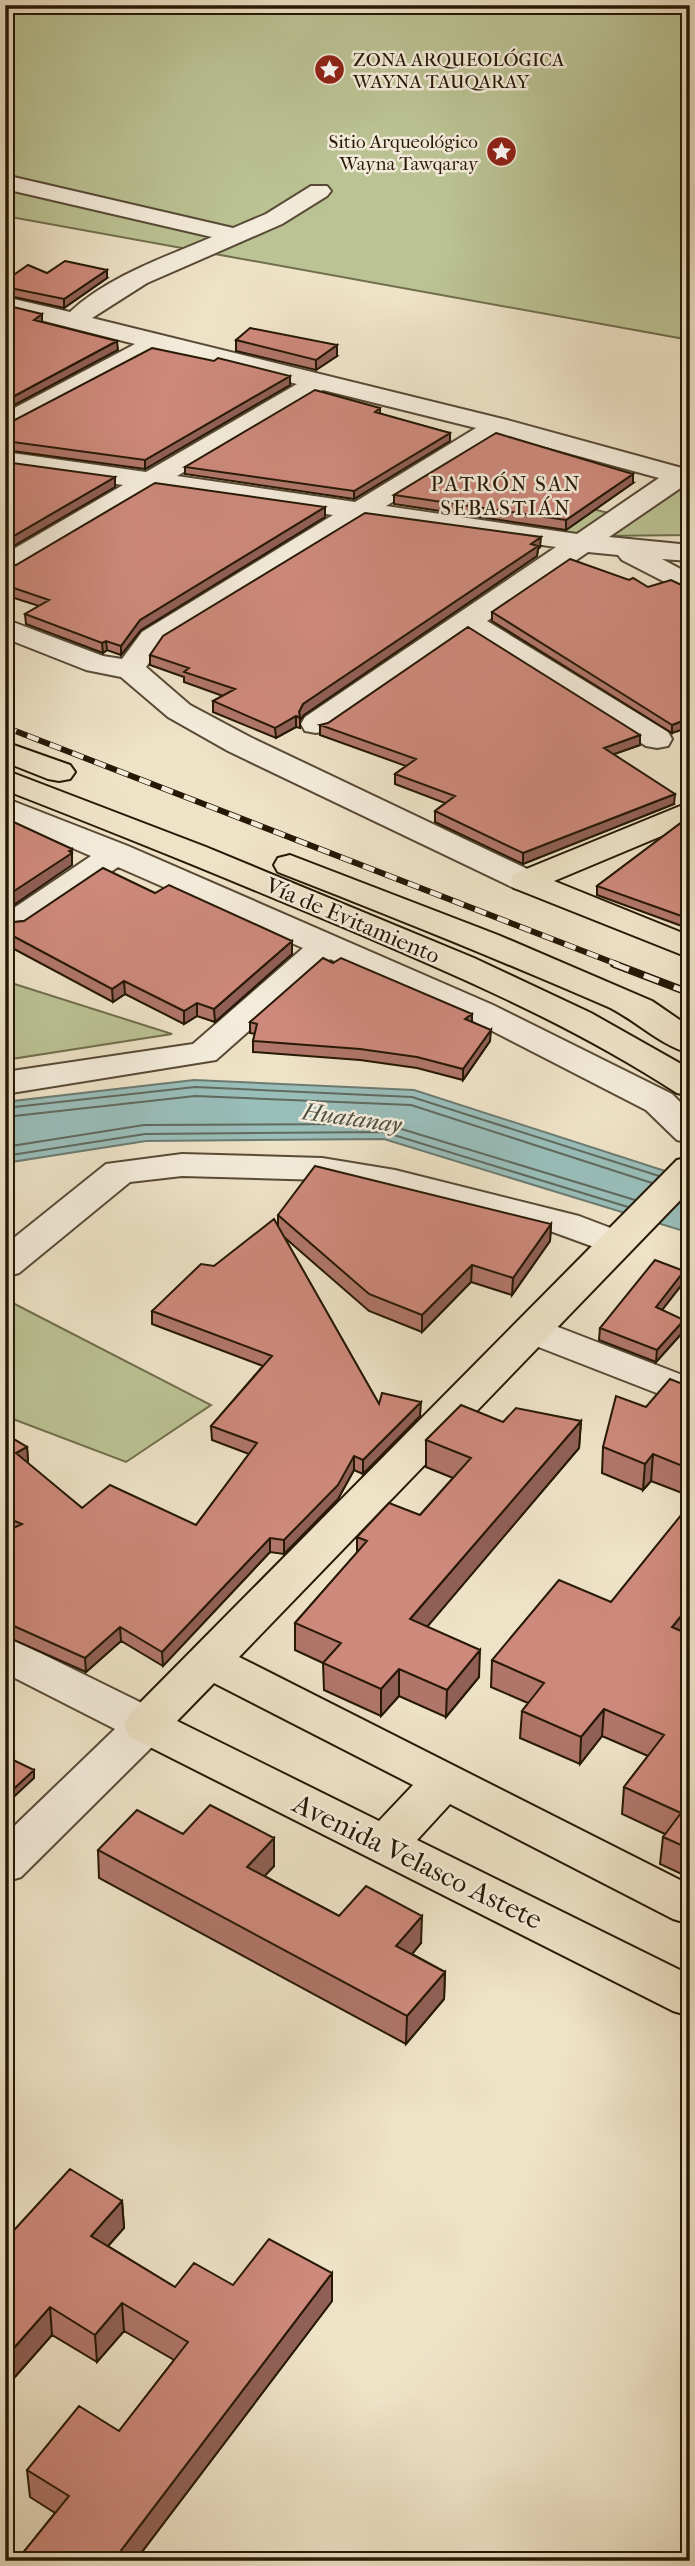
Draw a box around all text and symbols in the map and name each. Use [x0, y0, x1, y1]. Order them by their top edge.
place label: ZONA ARQUEOLÓGICA WAYNA TAUQARAY [352, 48, 565, 93]
place icon: ZONA ARQUEOLÓGICA WAYNA TAUQARAY [313, 53, 347, 87]
place label: Sitio Arqueológico Wayna Tawqaray [329, 131, 479, 175]
place icon: Sitio Arqueológico Wayna Tawqaray [484, 135, 518, 169]
district label: PATRÓN SAN SEBASTIÁN [431, 471, 581, 520]
street label: Vía de Evitamiento [261, 871, 444, 969]
water label: Huatanay [300, 1097, 405, 1139]
street label: Avenida Velasco Astete [287, 1786, 548, 1936]

